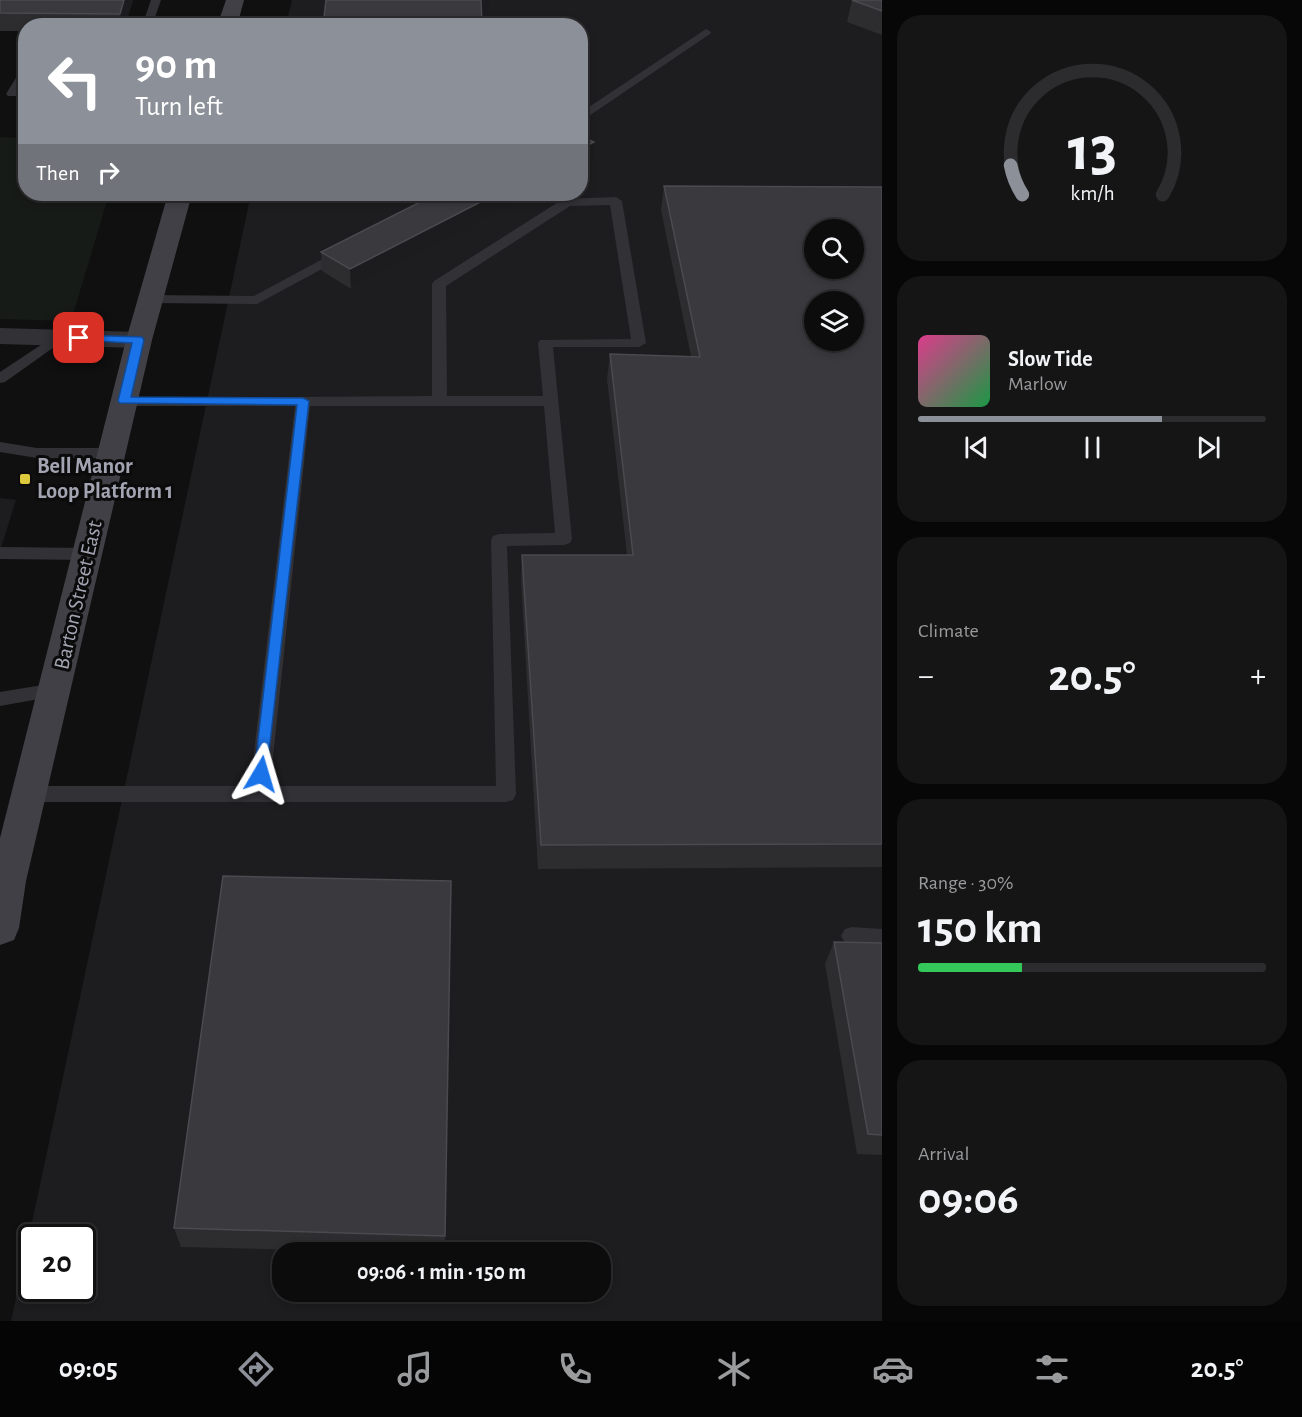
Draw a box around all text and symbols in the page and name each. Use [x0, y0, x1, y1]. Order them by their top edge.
icon: left [36, 42, 114, 120]
text: 90 m [135, 44, 217, 86]
text: Turn left [135, 93, 223, 120]
text: 13 [1067, 119, 1117, 181]
icon: right [92, 156, 125, 189]
text: Then [36, 162, 80, 184]
text: km/h [1070, 183, 1114, 204]
map controls [804, 219, 864, 351]
button: search [804, 219, 864, 279]
button: layers [804, 291, 864, 351]
pin [53, 312, 104, 363]
icon: arrive [62, 321, 95, 354]
text: Slow Tide [1008, 348, 1093, 370]
text: Marlow [1008, 374, 1067, 394]
icon: previous [960, 431, 993, 464]
icon: pause [1076, 431, 1109, 464]
icon: next [1192, 431, 1225, 464]
place label: Bell Manor Loop Platform 1 [37, 455, 173, 502]
marker: Bell Manor Loop Platform 1 [18, 472, 32, 486]
street label: Barton Street East [50, 518, 106, 672]
text: Climate [918, 621, 979, 641]
text: 20.5° [1048, 654, 1136, 699]
text: − [918, 660, 934, 693]
text: + [1250, 660, 1266, 693]
position arrow [229, 742, 293, 806]
text: Range · 30% [918, 873, 1013, 893]
text: 150 km [918, 906, 1042, 951]
text: Arrival [918, 1144, 969, 1164]
text: 09:06 [918, 1177, 1019, 1222]
speed limit sign: 20 [18, 1224, 96, 1302]
text: 09:06 · 1 min · 150 m [357, 1261, 526, 1283]
icon: directions [235, 1348, 277, 1390]
icon: music [394, 1348, 436, 1390]
icon: phone [554, 1348, 596, 1390]
icon: climate [713, 1348, 755, 1390]
icon: car [872, 1348, 914, 1390]
icon: filters [1031, 1348, 1073, 1390]
text: 09:05 [59, 1355, 118, 1382]
text: 20.5° [1191, 1355, 1243, 1382]

